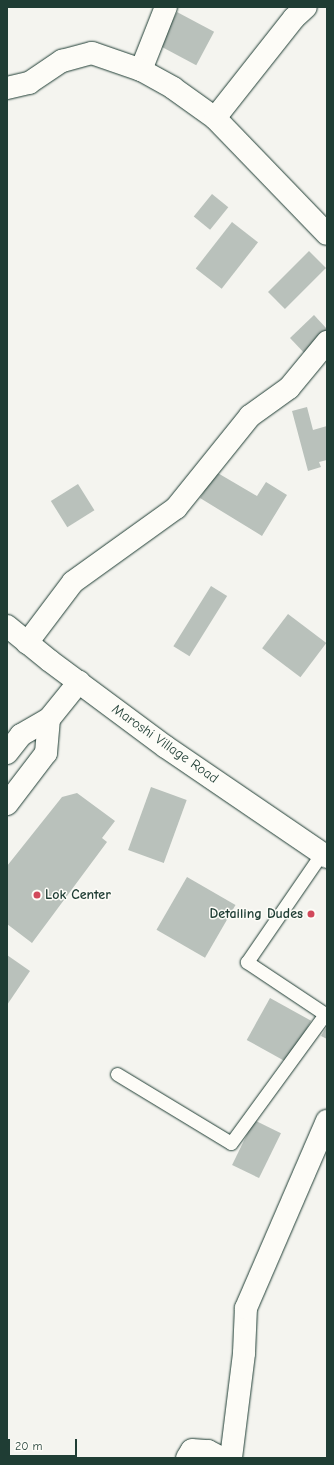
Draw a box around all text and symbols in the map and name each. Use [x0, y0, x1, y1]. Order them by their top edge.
street label: Maroshi Village Road [109, 701, 221, 787]
place label: Lok Center [45, 887, 111, 903]
marker: Lok Center [32, 890, 42, 900]
place label: Detailing Dudes [210, 906, 303, 922]
marker: Detailing Dudes [306, 909, 316, 919]
scale bar [10, 1431, 79, 1457]
text: 20 m [15, 1439, 43, 1453]

